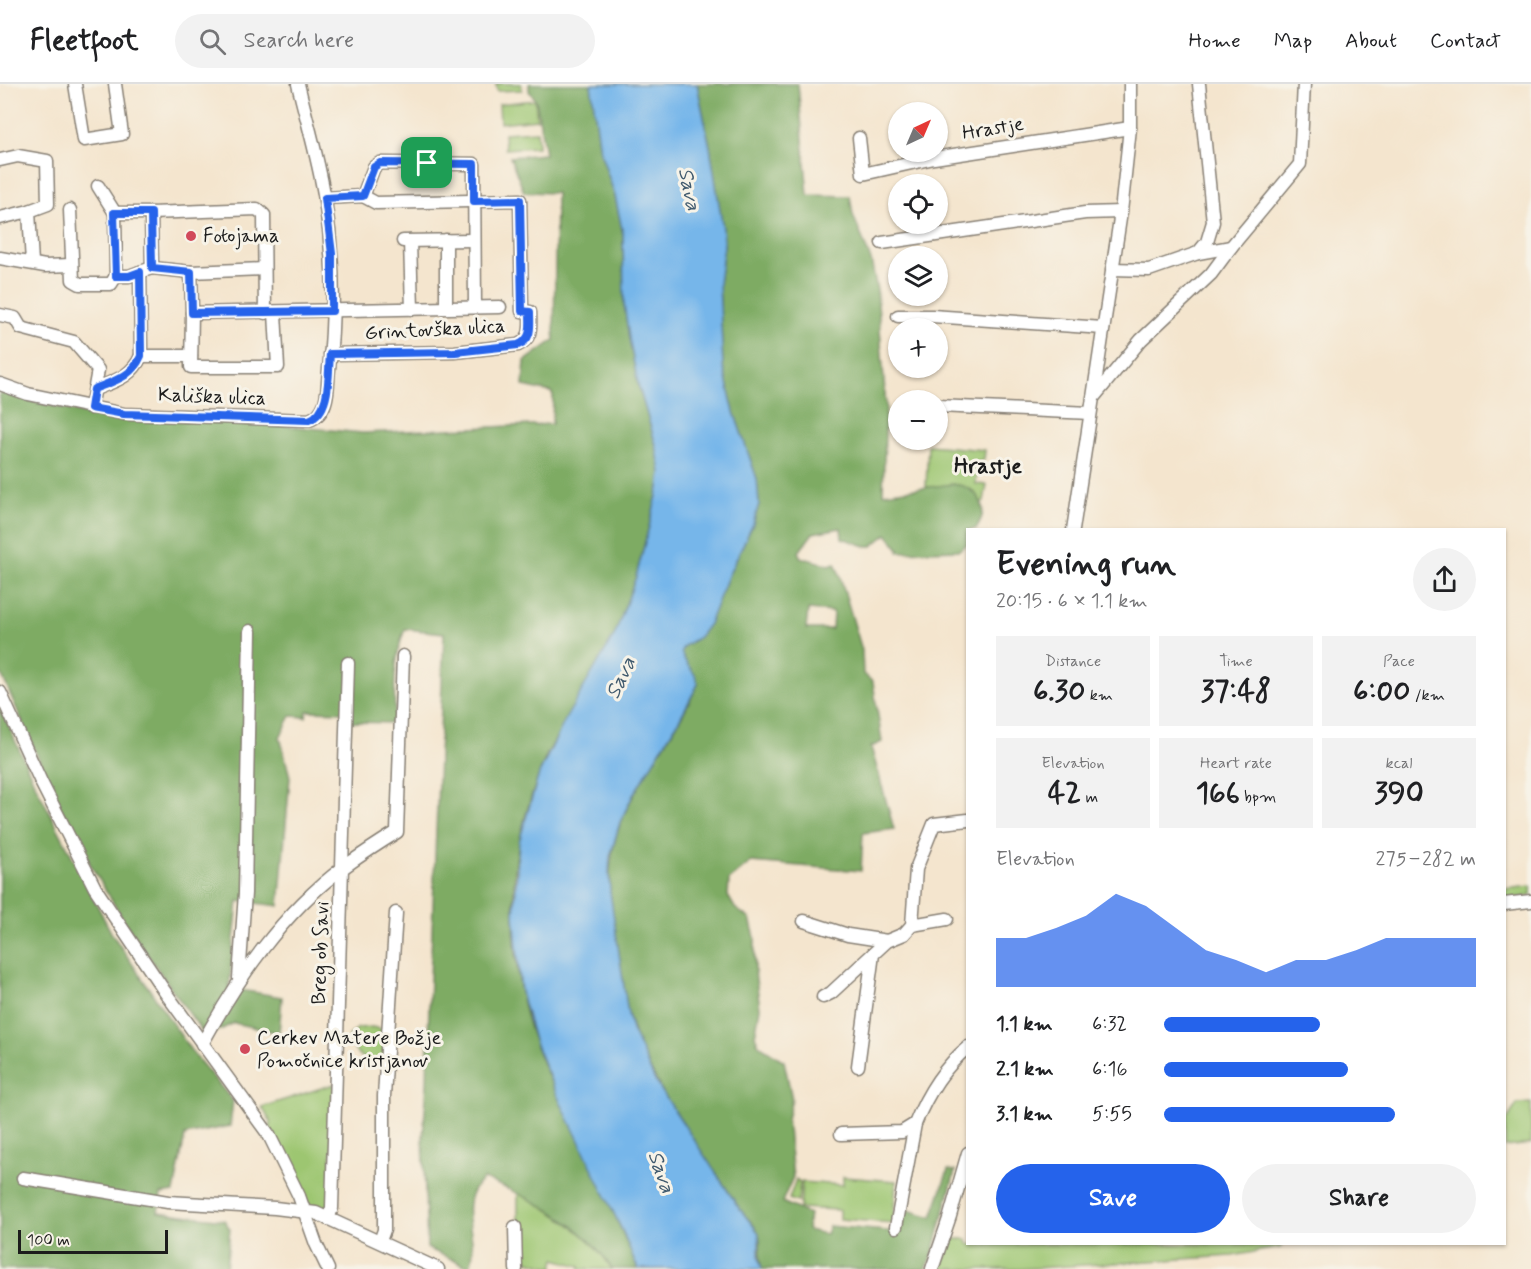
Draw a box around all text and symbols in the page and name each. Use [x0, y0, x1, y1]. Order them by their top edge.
search box [175, 14, 595, 68]
text: Fleetfoot [30, 23, 139, 60]
icon: search [196, 25, 229, 58]
text: Search here [244, 27, 354, 55]
text: Home [1189, 27, 1241, 55]
text: Map [1274, 27, 1312, 55]
text: About [1345, 27, 1397, 55]
text: Contact [1430, 27, 1501, 55]
north arrow [888, 102, 948, 162]
map controls [888, 102, 948, 450]
street label: Hrastje [960, 111, 1026, 147]
pin [401, 137, 452, 188]
icon: arrive [410, 146, 443, 179]
water label: Sava [671, 165, 707, 213]
button: locate [888, 174, 948, 234]
place label: Fotojama [203, 223, 279, 250]
marker: Fotojama [184, 229, 198, 243]
button: layers [888, 246, 948, 306]
street label: Grintovška ulica [364, 313, 506, 347]
button: + [888, 318, 948, 378]
street label: Kališka ulica [157, 382, 267, 412]
button: − [888, 390, 948, 450]
district label: Hrastje [954, 453, 1022, 481]
text: Evening run [996, 543, 1176, 587]
button: share [1413, 548, 1476, 611]
text: 20:15 · 6 × 1.1 km [996, 588, 1147, 615]
text: Distance [1045, 651, 1101, 672]
text: Time [1219, 651, 1253, 672]
text: Pace [1383, 651, 1415, 672]
water label: Sava [599, 653, 643, 703]
text: 6.30 [1033, 672, 1085, 711]
text: 37:48 [1201, 672, 1271, 711]
text: 6:00 [1353, 672, 1410, 711]
text: km [1085, 685, 1113, 706]
text: /km [1410, 685, 1445, 706]
text: Elevation [1042, 753, 1105, 774]
text: Heart rate [1200, 753, 1272, 774]
text: kcal [1386, 753, 1412, 774]
text: 42 [1048, 774, 1081, 813]
text: 166 [1196, 774, 1240, 813]
text: 390 [1374, 774, 1424, 813]
text: m [1081, 787, 1098, 808]
text: bpm [1240, 787, 1276, 808]
text: Elevation [996, 846, 1075, 873]
text: 275–282 m [1376, 846, 1476, 873]
street label: Breg ob Savi [306, 901, 337, 1005]
text: 1.1 km [996, 1011, 1053, 1038]
text: 6:32 [1092, 1011, 1127, 1038]
place label: Cerkev Matere Božje Pomočnice kristjanov [257, 1025, 441, 1075]
marker: Cerkev Matere Božje Pomočnice kristjanov [238, 1042, 252, 1056]
text: 2.1 km [996, 1056, 1053, 1083]
text: 6:16 [1092, 1056, 1128, 1083]
text: 3.1 km [996, 1101, 1053, 1128]
text: 5:55 [1092, 1101, 1132, 1128]
water label: Sava [641, 1147, 681, 1197]
button: Save [996, 1164, 1230, 1233]
button: Share [1242, 1164, 1476, 1233]
scale bar [18, 1227, 168, 1254]
text: 100 m [27, 1230, 70, 1251]

